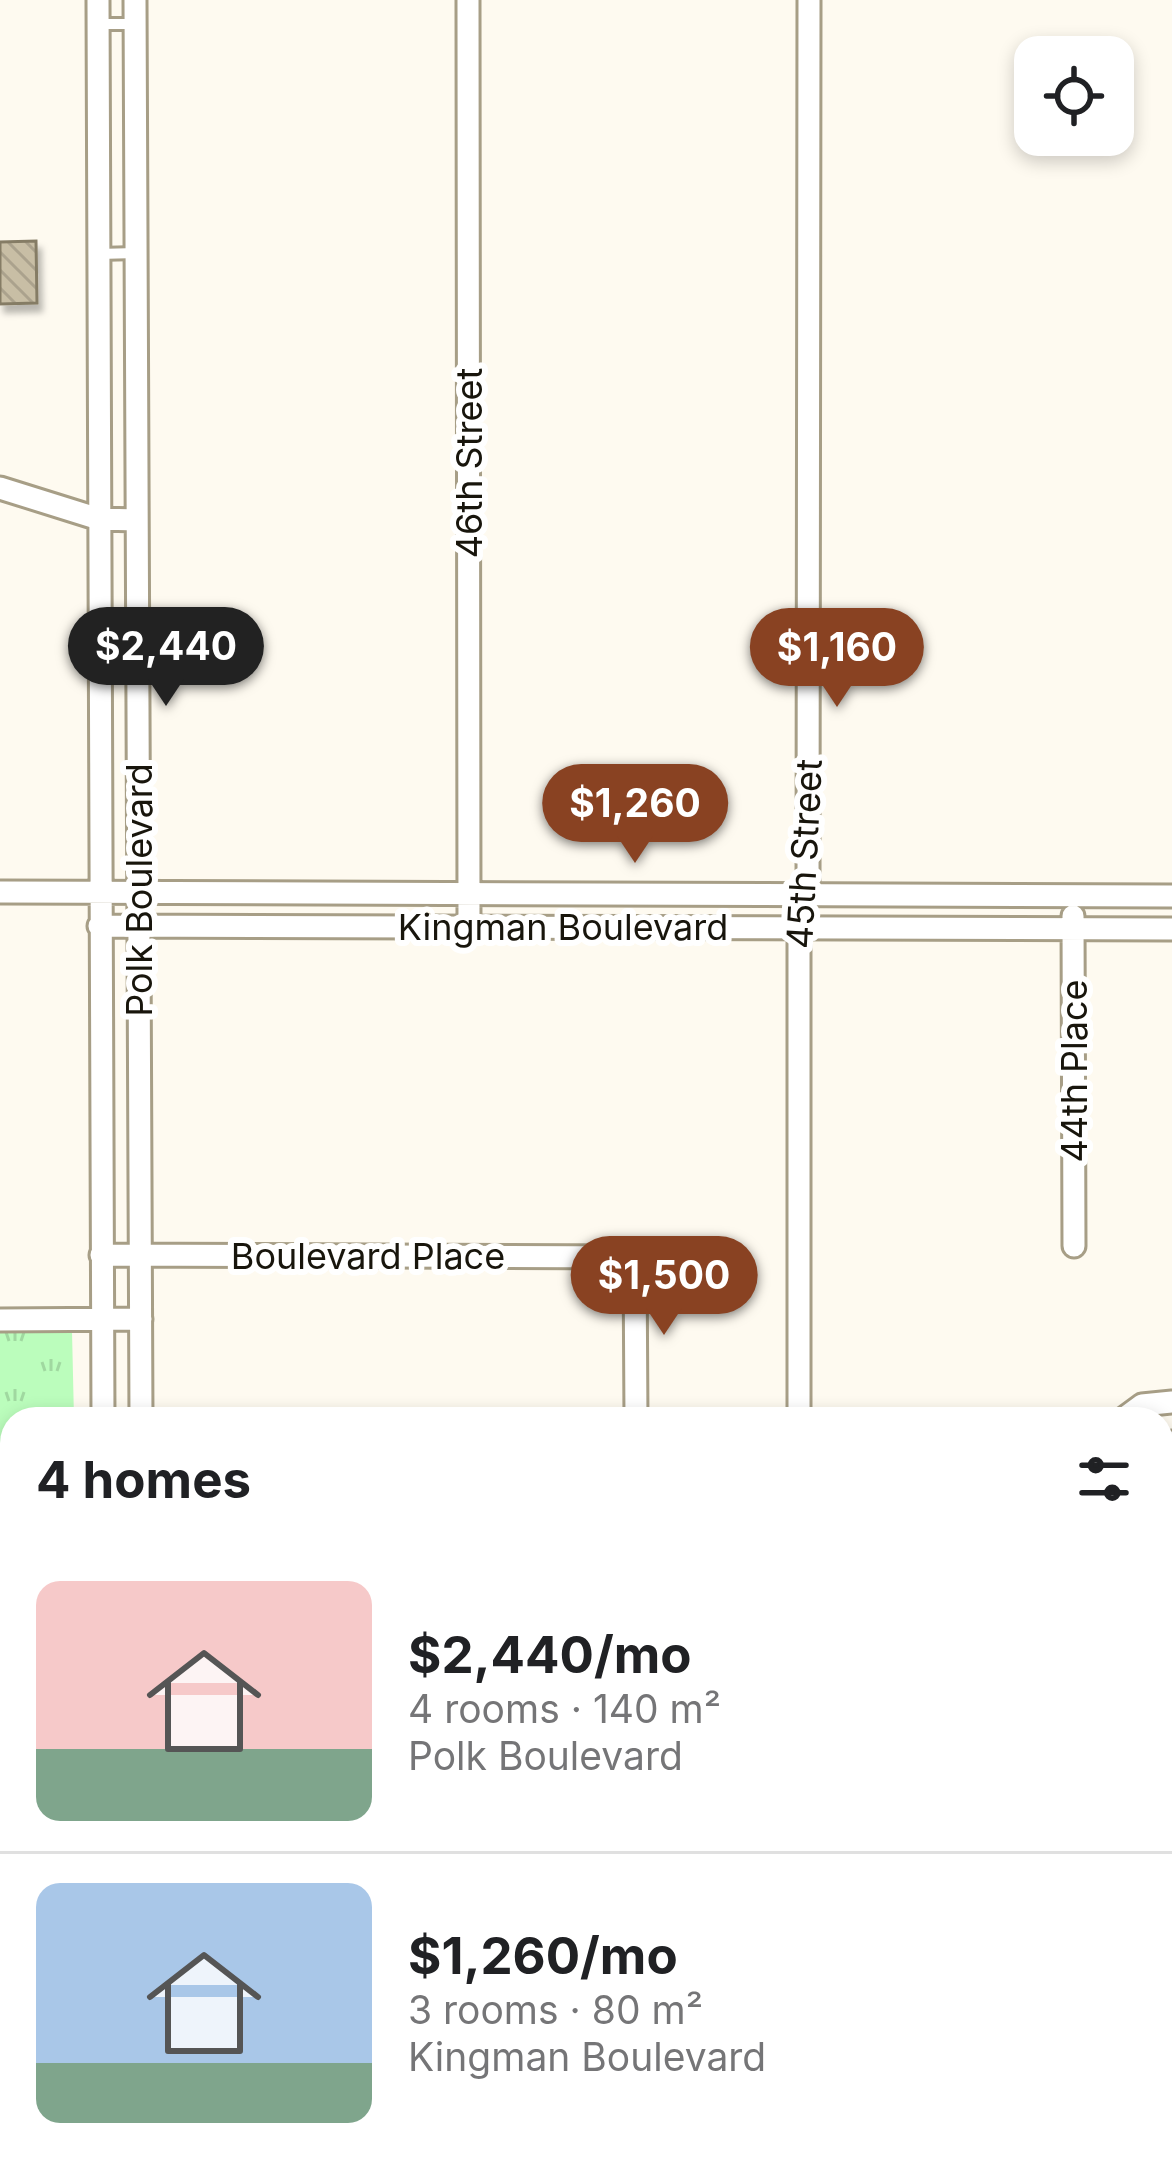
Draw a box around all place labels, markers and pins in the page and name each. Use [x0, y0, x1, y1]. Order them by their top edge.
pin: $2,440 [68, 607, 264, 709]
pin: $1,160 [739, 608, 935, 710]
pin: $1,260 [537, 764, 733, 866]
pin: $1,500 [566, 1236, 762, 1338]

